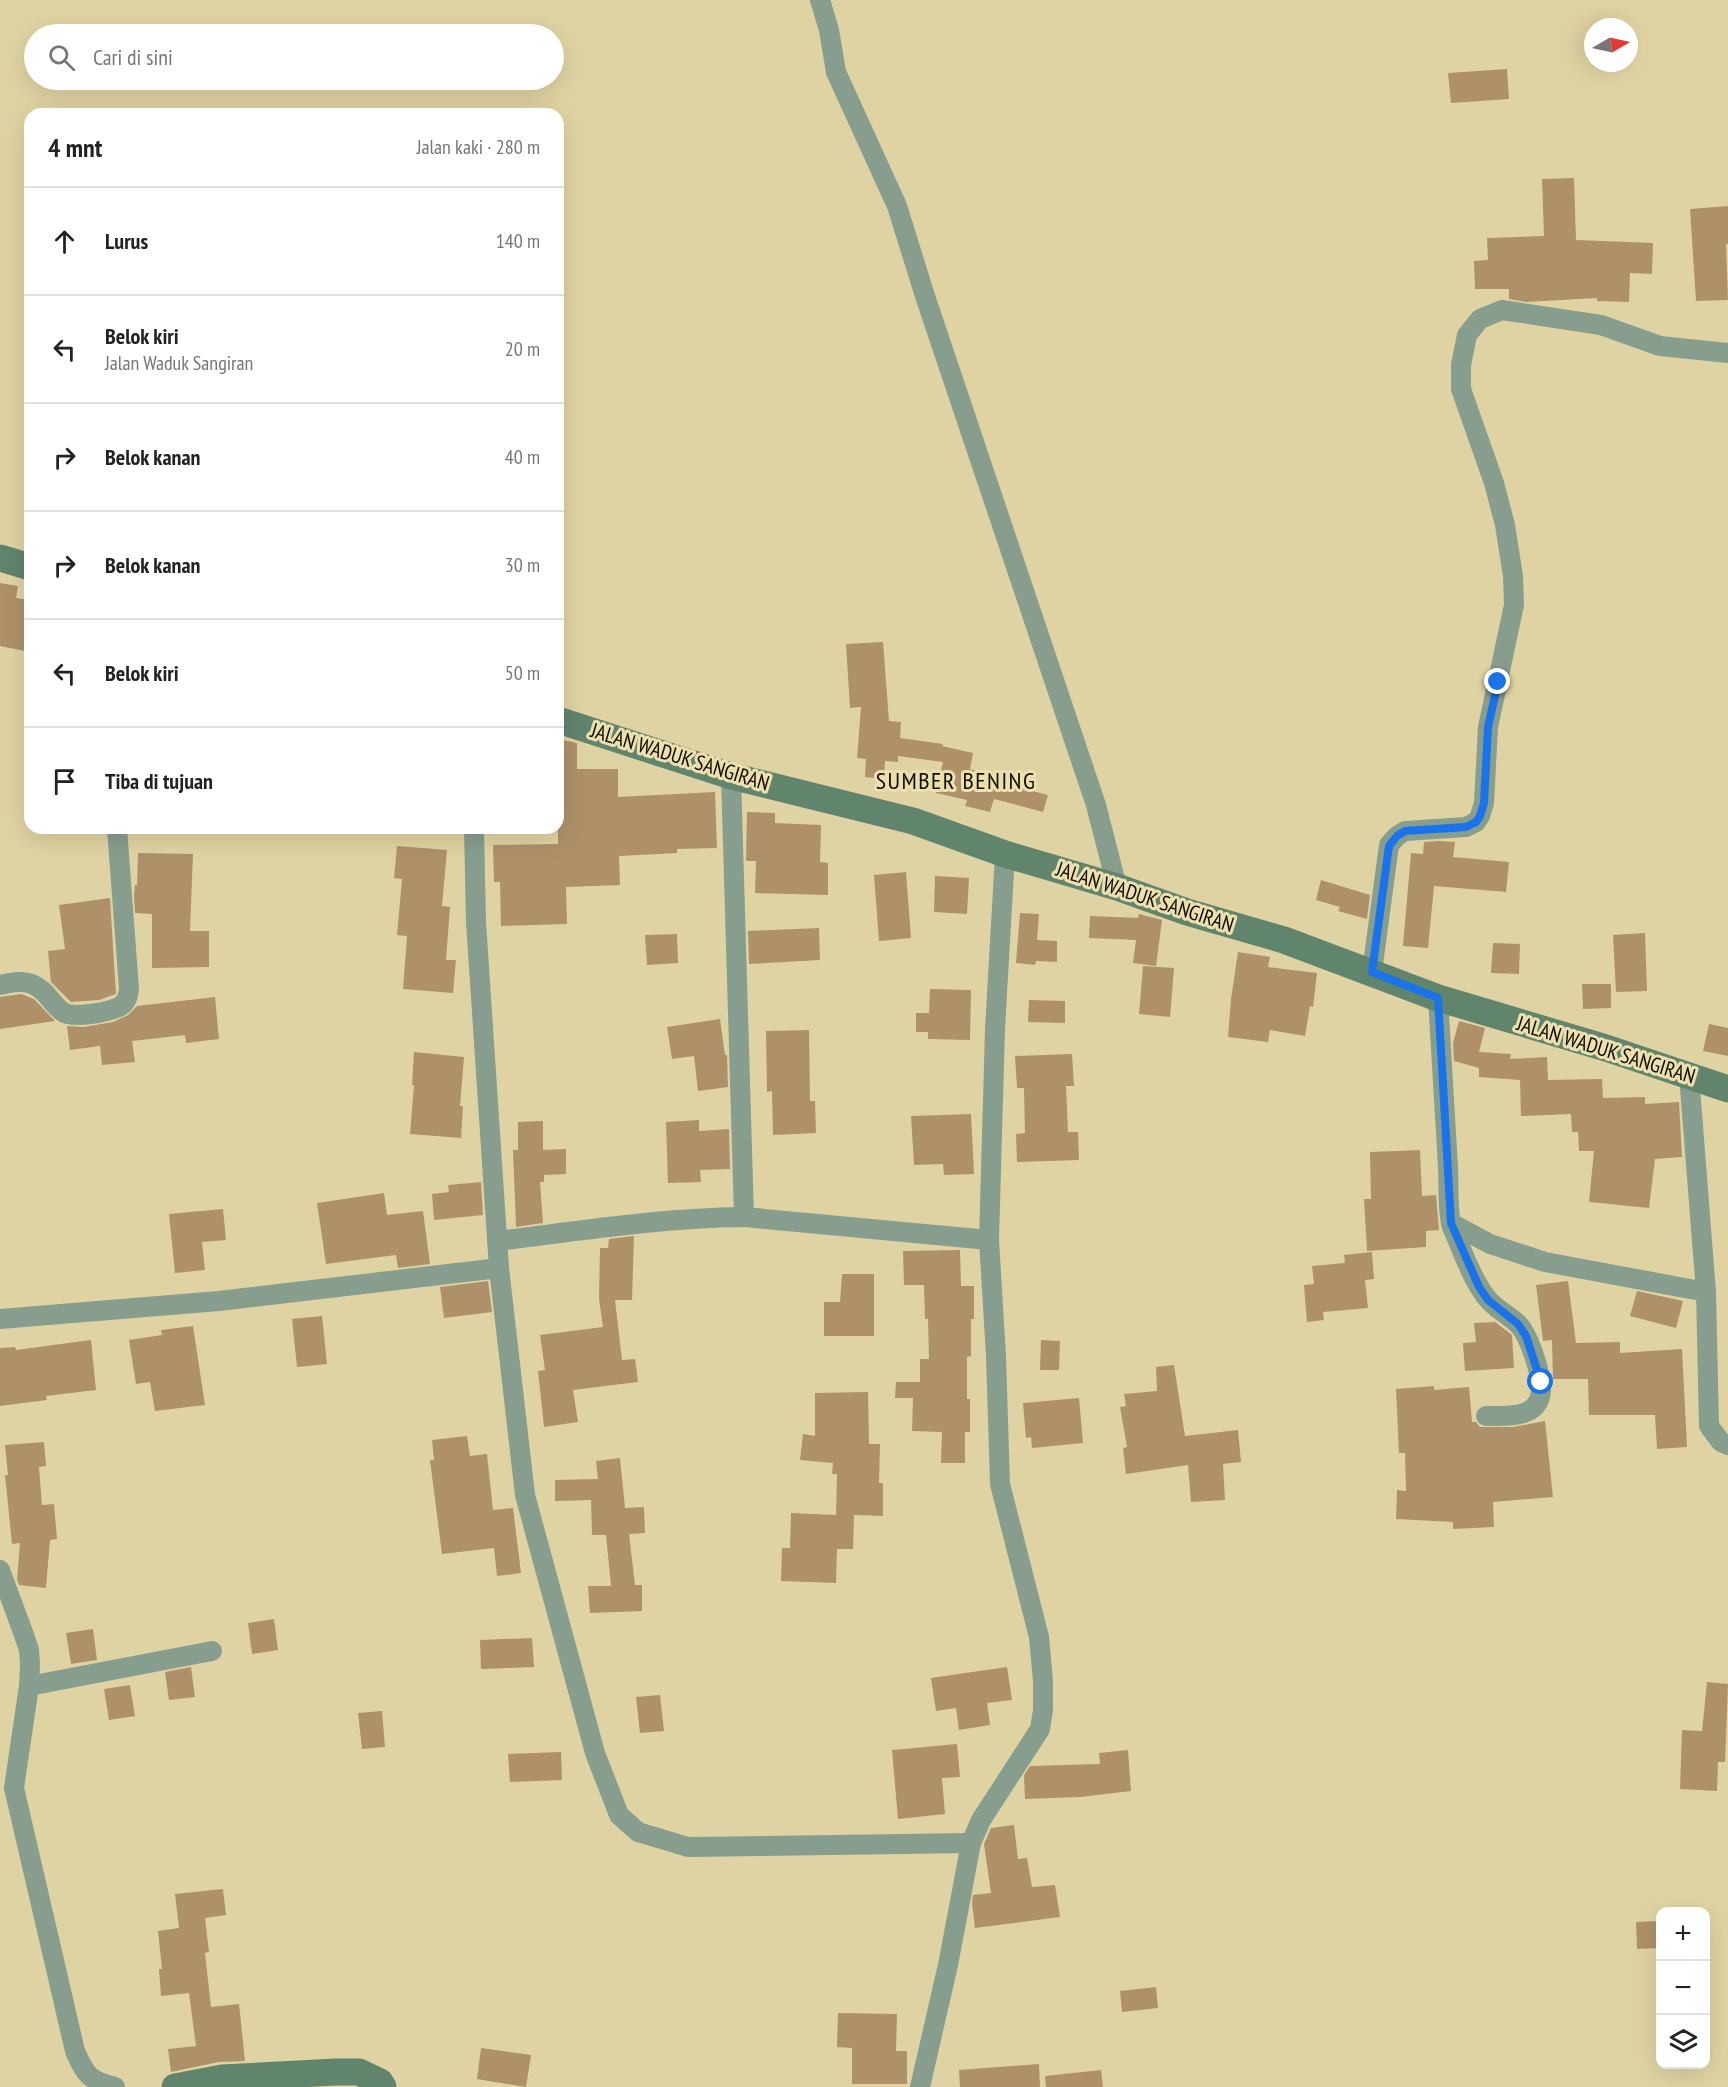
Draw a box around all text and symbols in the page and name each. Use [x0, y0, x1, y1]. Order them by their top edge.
north arrow [1584, 18, 1638, 72]
search box [24, 24, 564, 90]
icon: search [45, 41, 78, 74]
text: Cari di sini [93, 43, 173, 71]
text: 4 mnt [48, 131, 102, 164]
text: Jalan kaki · 280 m [417, 134, 540, 160]
icon: ahead [48, 225, 81, 258]
text: Lurus [105, 227, 148, 255]
text: 140 m [496, 228, 540, 254]
text: Belok kiri [105, 322, 179, 350]
icon: left [48, 333, 81, 366]
text: 20 m [505, 336, 540, 362]
text: Jalan Waduk Sangiran [105, 350, 253, 376]
icon: right [48, 441, 81, 474]
text: Belok kanan [105, 443, 200, 471]
text: 40 m [505, 444, 540, 470]
icon: right [48, 549, 81, 582]
text: Belok kanan [105, 551, 200, 579]
text: 30 m [505, 552, 540, 578]
icon: left [48, 657, 81, 690]
text: Belok kiri [105, 659, 179, 687]
text: 50 m [505, 660, 540, 686]
route end [1484, 668, 1510, 694]
street label: JALAN WADUK SANGIRAN [587, 716, 773, 797]
icon: arrive [48, 765, 81, 798]
district label: SUMBER BENING [876, 765, 1036, 796]
text: Tiba di tujuan [105, 767, 213, 795]
street label: JALAN WADUK SANGIRAN [1052, 855, 1237, 938]
street label: JALAN WADUK SANGIRAN [1513, 1009, 1699, 1090]
route start [1527, 1368, 1553, 1394]
map controls [1656, 1907, 1710, 2069]
button: + [1656, 1907, 1710, 1961]
button: − [1656, 1961, 1710, 2015]
button: layers [1656, 2015, 1710, 2069]

